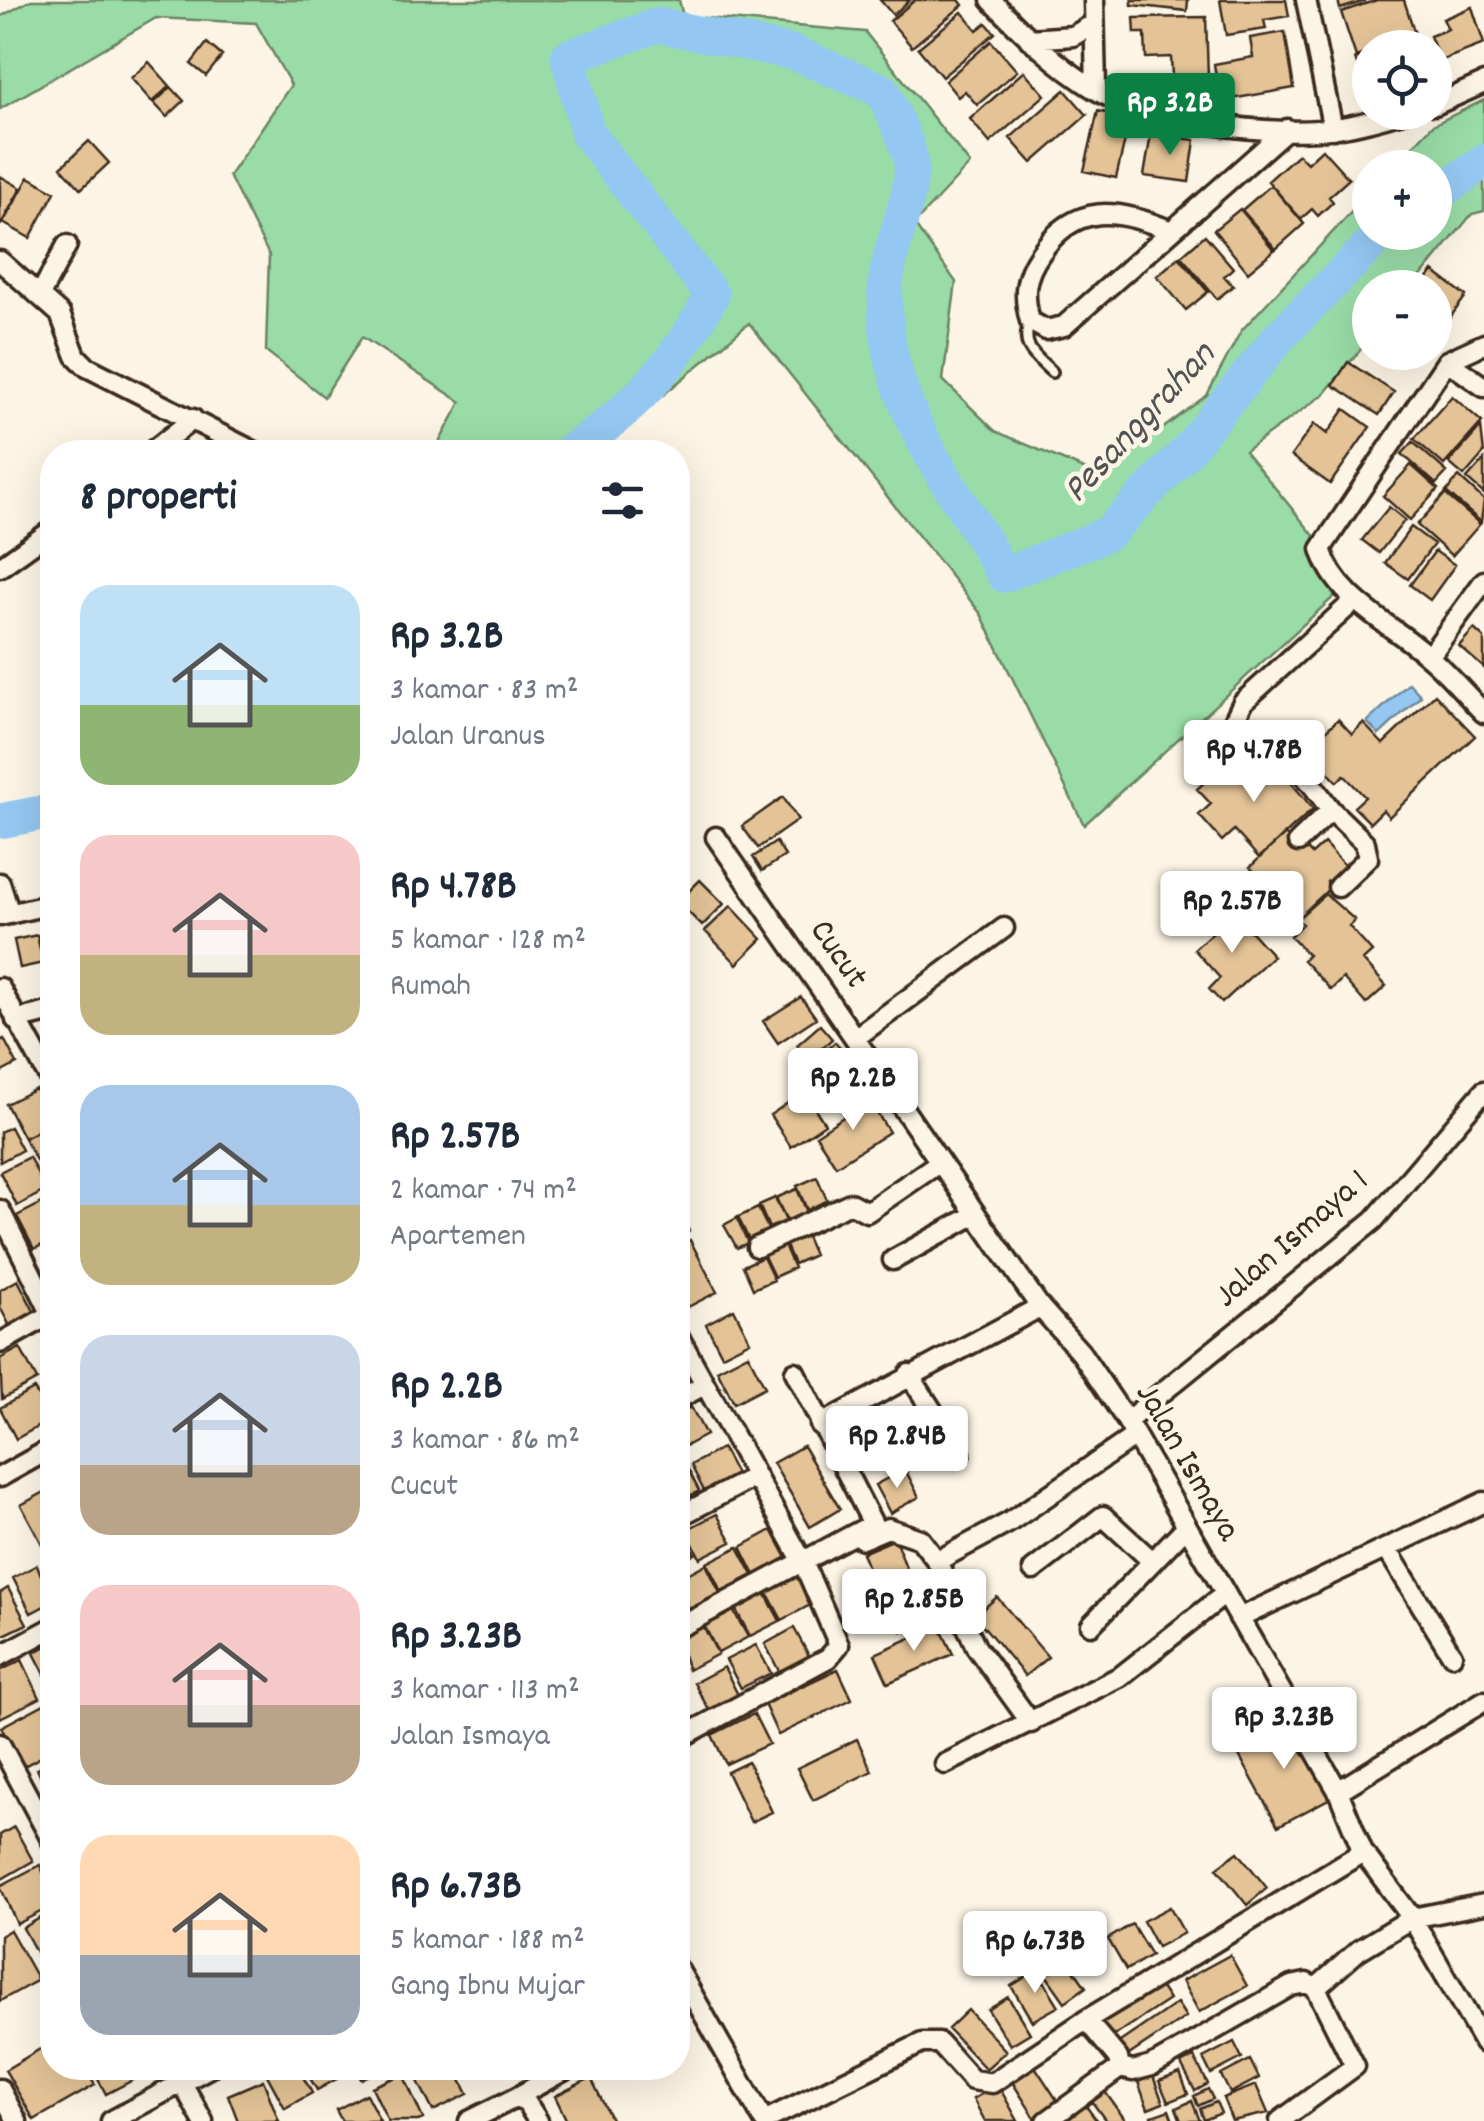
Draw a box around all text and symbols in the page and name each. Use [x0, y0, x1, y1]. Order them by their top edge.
map controls [1352, 30, 1452, 370]
button: locate [1352, 30, 1452, 130]
pin: Rp 3.2B [1078, 73, 1262, 158]
text: Rp 3.2B [1127, 82, 1213, 128]
button: + [1352, 150, 1452, 250]
button: − [1352, 270, 1452, 370]
water label: Pesanggrahan [1052, 330, 1231, 517]
text: 8 properti [80, 470, 237, 530]
icon: filters [595, 473, 650, 528]
text: Rp 3.2B [390, 609, 503, 669]
icon: home [160, 625, 280, 745]
text: 3 kamar · 83 m² [390, 669, 579, 715]
text: Jalan Uranus [390, 715, 546, 761]
pin: Rp 4.78B [1151, 720, 1357, 805]
text: Rp 4.78B [1206, 729, 1302, 775]
text: Rp 4.78B [390, 859, 517, 919]
pin: Rp 2.57B [1129, 871, 1335, 956]
icon: home [160, 875, 280, 995]
text: Rp 2.57B [1182, 880, 1282, 926]
street label: Cucut [795, 910, 879, 1000]
text: 5 kamar · 128 m² [390, 919, 586, 965]
text: Rumah [390, 965, 471, 1011]
pin: Rp 2.2B [761, 1048, 945, 1133]
text: Rp 2.2B [810, 1057, 896, 1103]
text: Rp 2.57B [390, 1109, 520, 1169]
icon: home [160, 1125, 280, 1245]
street label: Jalan Ismaya 1 [1205, 1159, 1381, 1321]
text: 2 kamar · 74 m² [390, 1169, 577, 1215]
text: Apartemen [390, 1215, 526, 1261]
text: Rp 2.2B [390, 1359, 503, 1419]
icon: home [160, 1375, 280, 1495]
street label: Jalan Ismaya [1121, 1375, 1252, 1552]
pin: Rp 2.84B [794, 1406, 1000, 1491]
text: Rp 2.84B [848, 1415, 946, 1461]
text: 3 kamar · 86 m² [390, 1419, 580, 1465]
text: Cucut [390, 1465, 458, 1511]
pin: Rp 2.85B [811, 1569, 1017, 1654]
text: Rp 2.85B [864, 1578, 964, 1624]
text: Rp 3.23B [390, 1609, 522, 1669]
icon: home [160, 1625, 280, 1745]
text: 3 kamar · 113 m² [390, 1669, 580, 1715]
pin: Rp 3.23B [1181, 1687, 1387, 1772]
text: Rp 3.23B [1234, 1696, 1334, 1742]
text: Jalan Ismaya [390, 1715, 550, 1761]
text: Rp 6.73B [390, 1859, 522, 1919]
icon: home [160, 1875, 280, 1995]
pin: Rp 6.73B [932, 1911, 1138, 1996]
text: 5 kamar · 188 m² [390, 1919, 585, 1965]
text: Rp 6.73B [985, 1920, 1085, 1966]
text: Gang Ibnu Mujar [390, 1965, 585, 2011]

